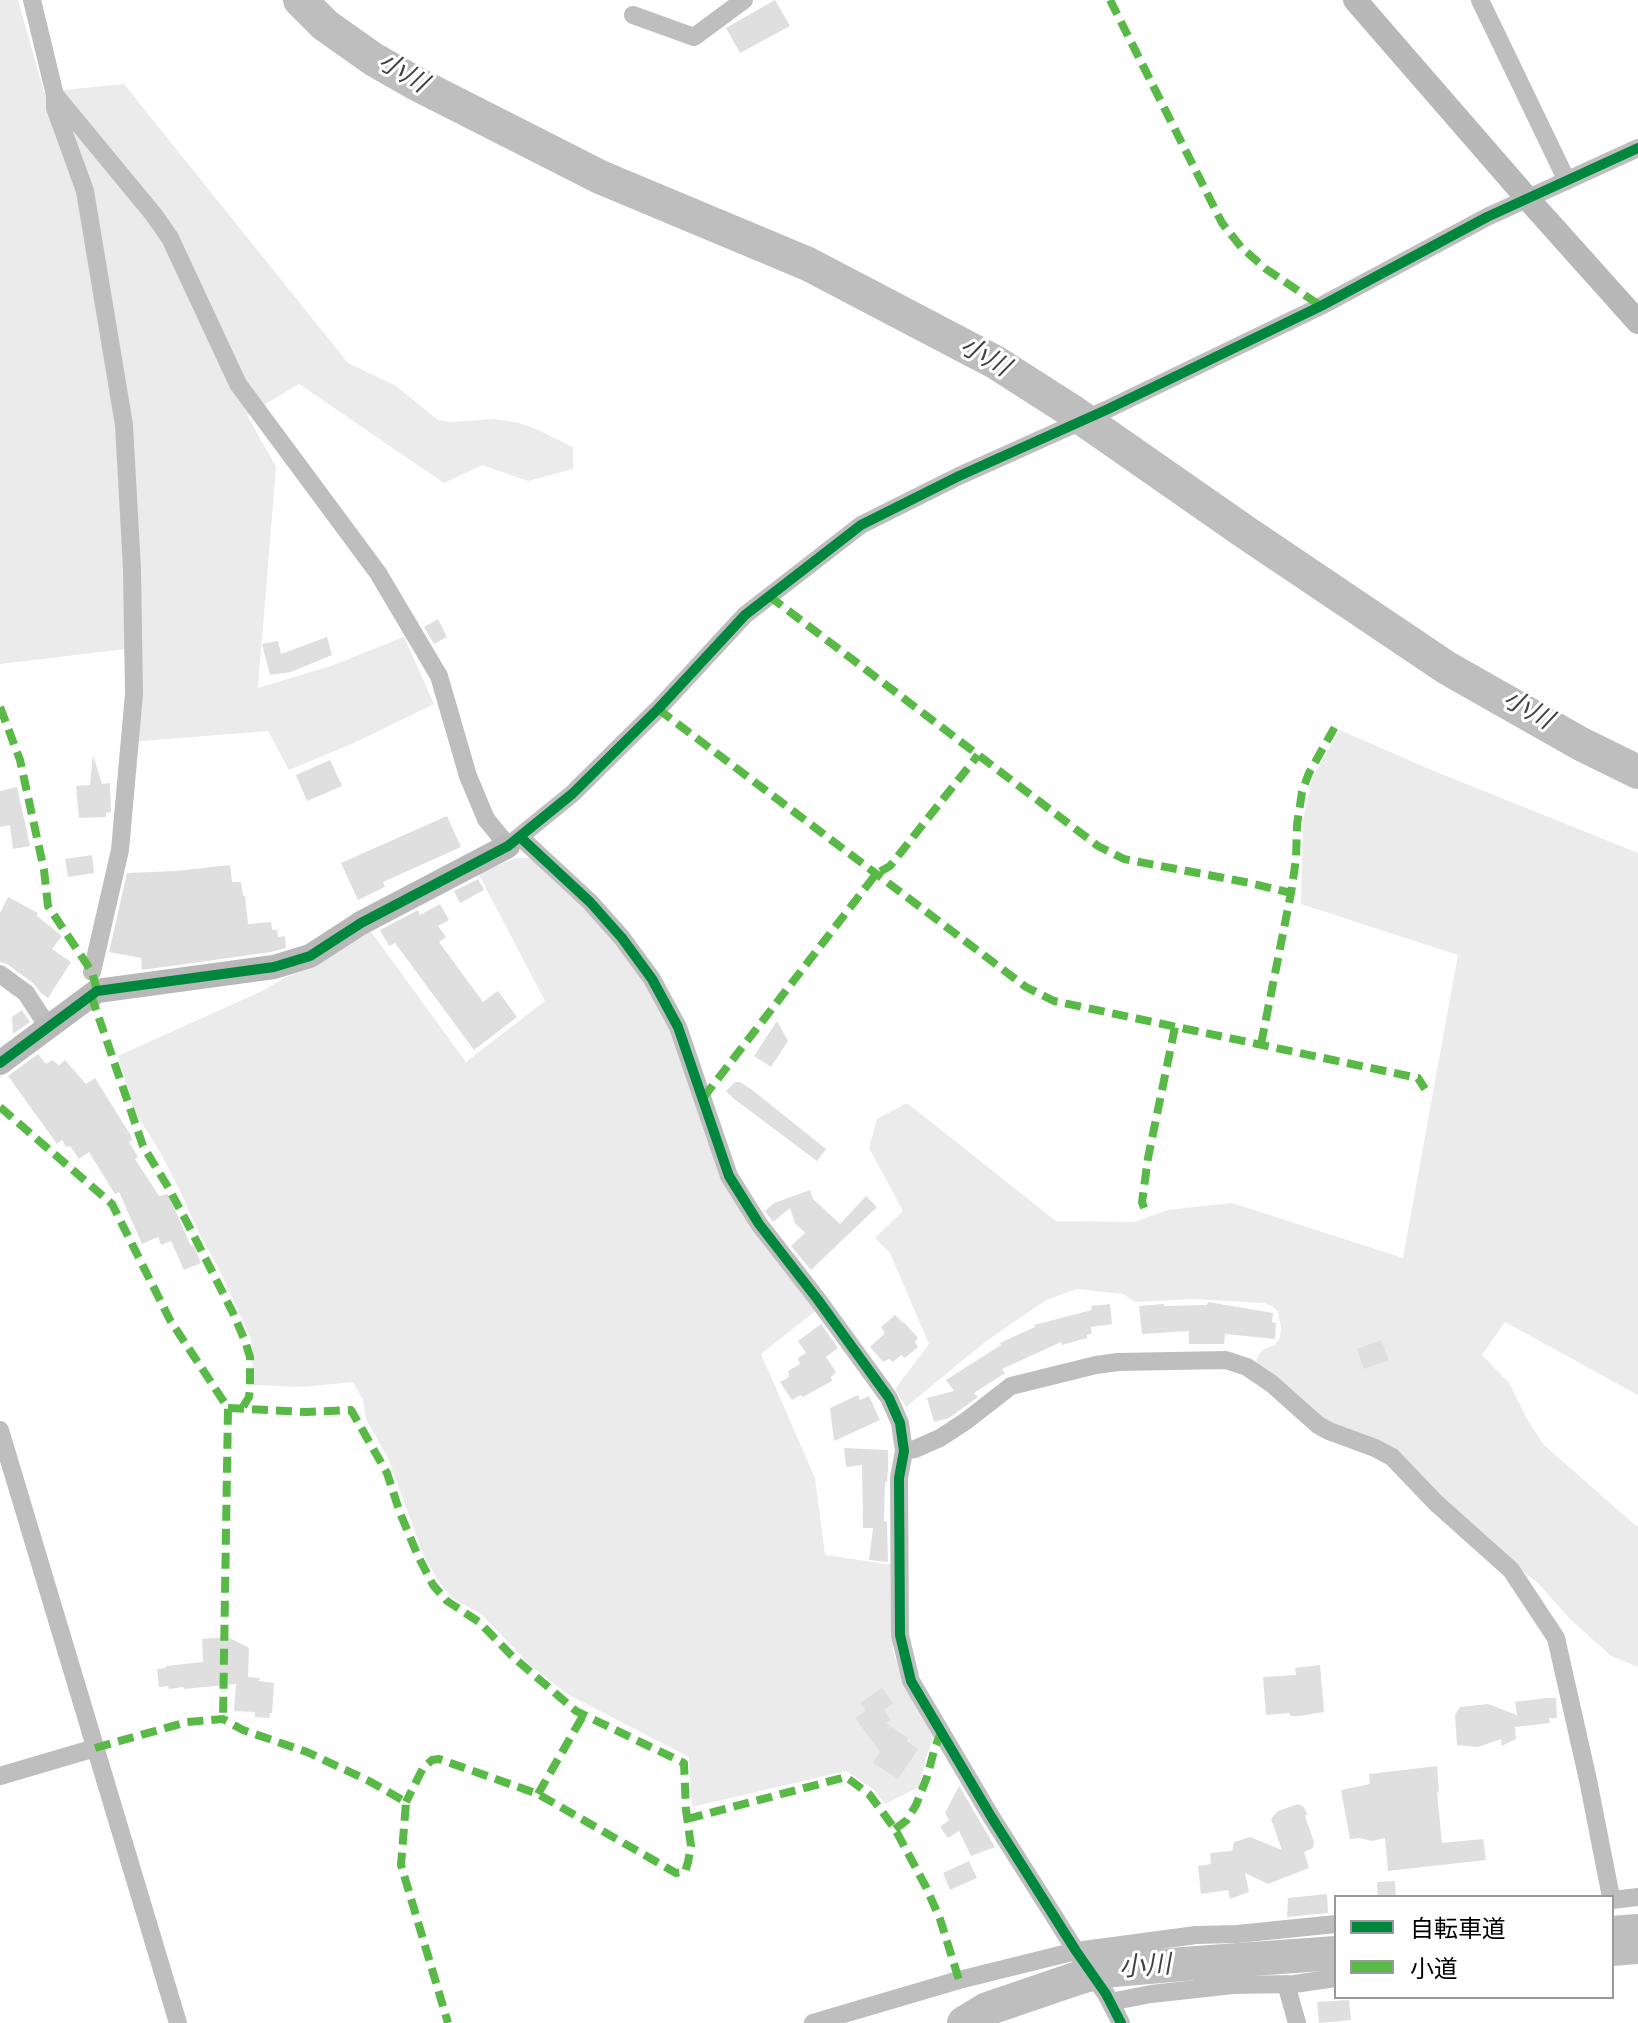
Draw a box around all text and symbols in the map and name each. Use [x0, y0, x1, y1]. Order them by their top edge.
water label: 小川 [372, 47, 432, 101]
water label: 小川 [954, 331, 1014, 385]
water label: 小川 [1497, 685, 1557, 737]
legend [1334, 1895, 1614, 1999]
text: 自転車道 [1410, 1911, 1506, 1946]
water label: 小川 [1118, 1951, 1172, 1985]
text: 小道 [1410, 1951, 1458, 1986]

